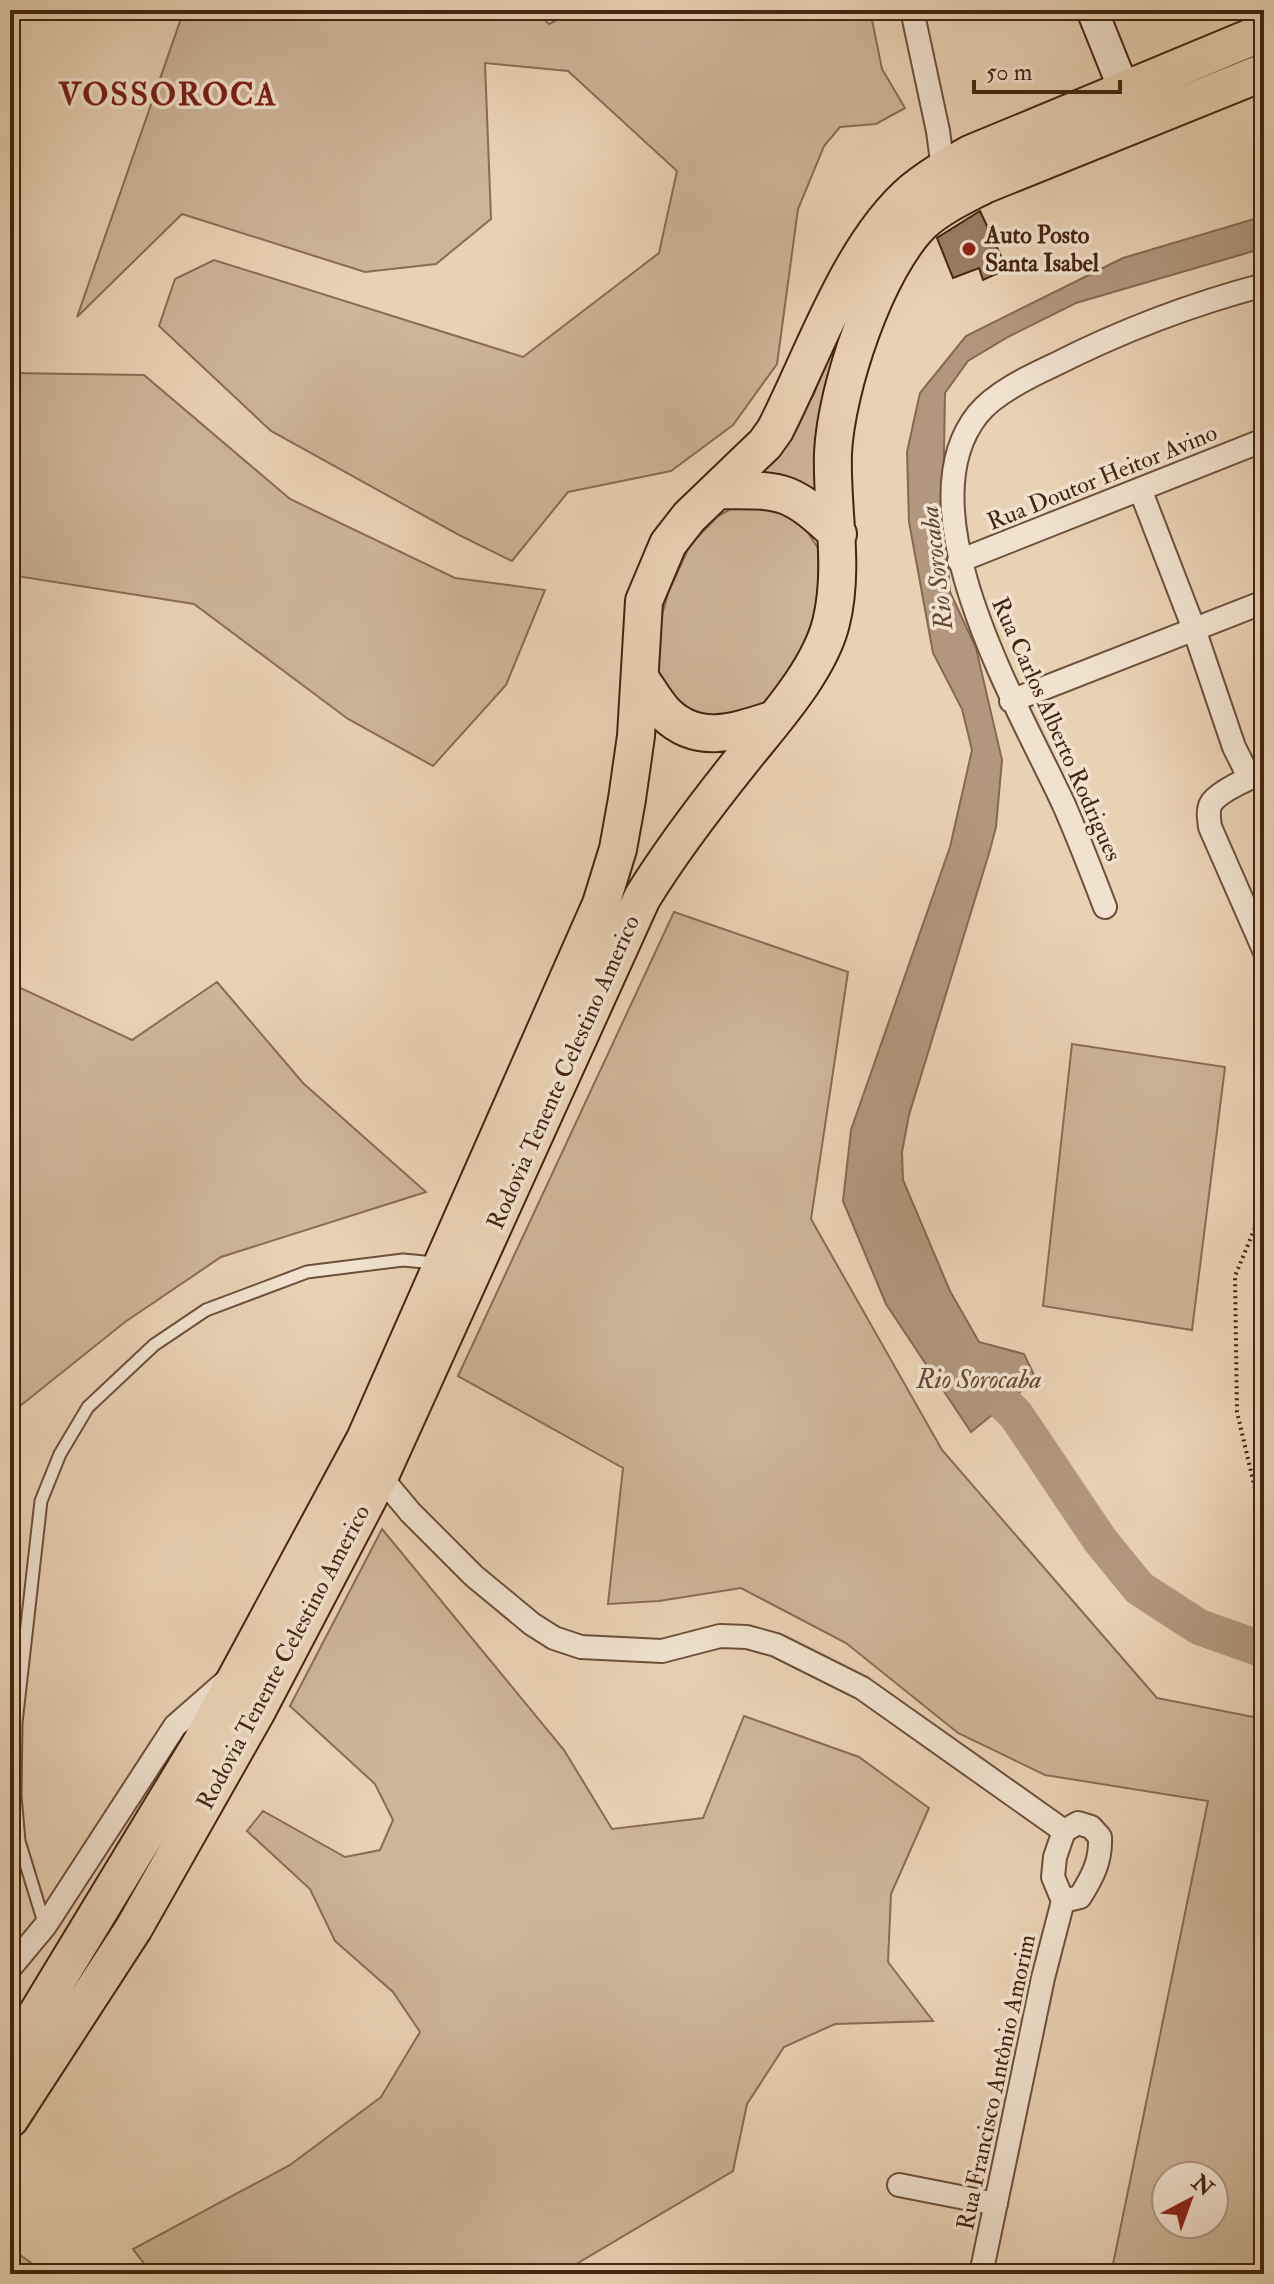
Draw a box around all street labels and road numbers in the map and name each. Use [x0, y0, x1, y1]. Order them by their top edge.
street label: Rua Doutor Heitor Avino [983, 417, 1222, 538]
street label: Rua Carlos Alberto Rodrigues [984, 592, 1129, 866]
street label: Rodovia Tenente Celestino Americo [480, 910, 647, 1234]
street label: Rodovia Tenente Celestino Americo [190, 1499, 377, 1815]
street label: Rua Francisco Antônio Amorim [950, 1931, 1043, 2233]

